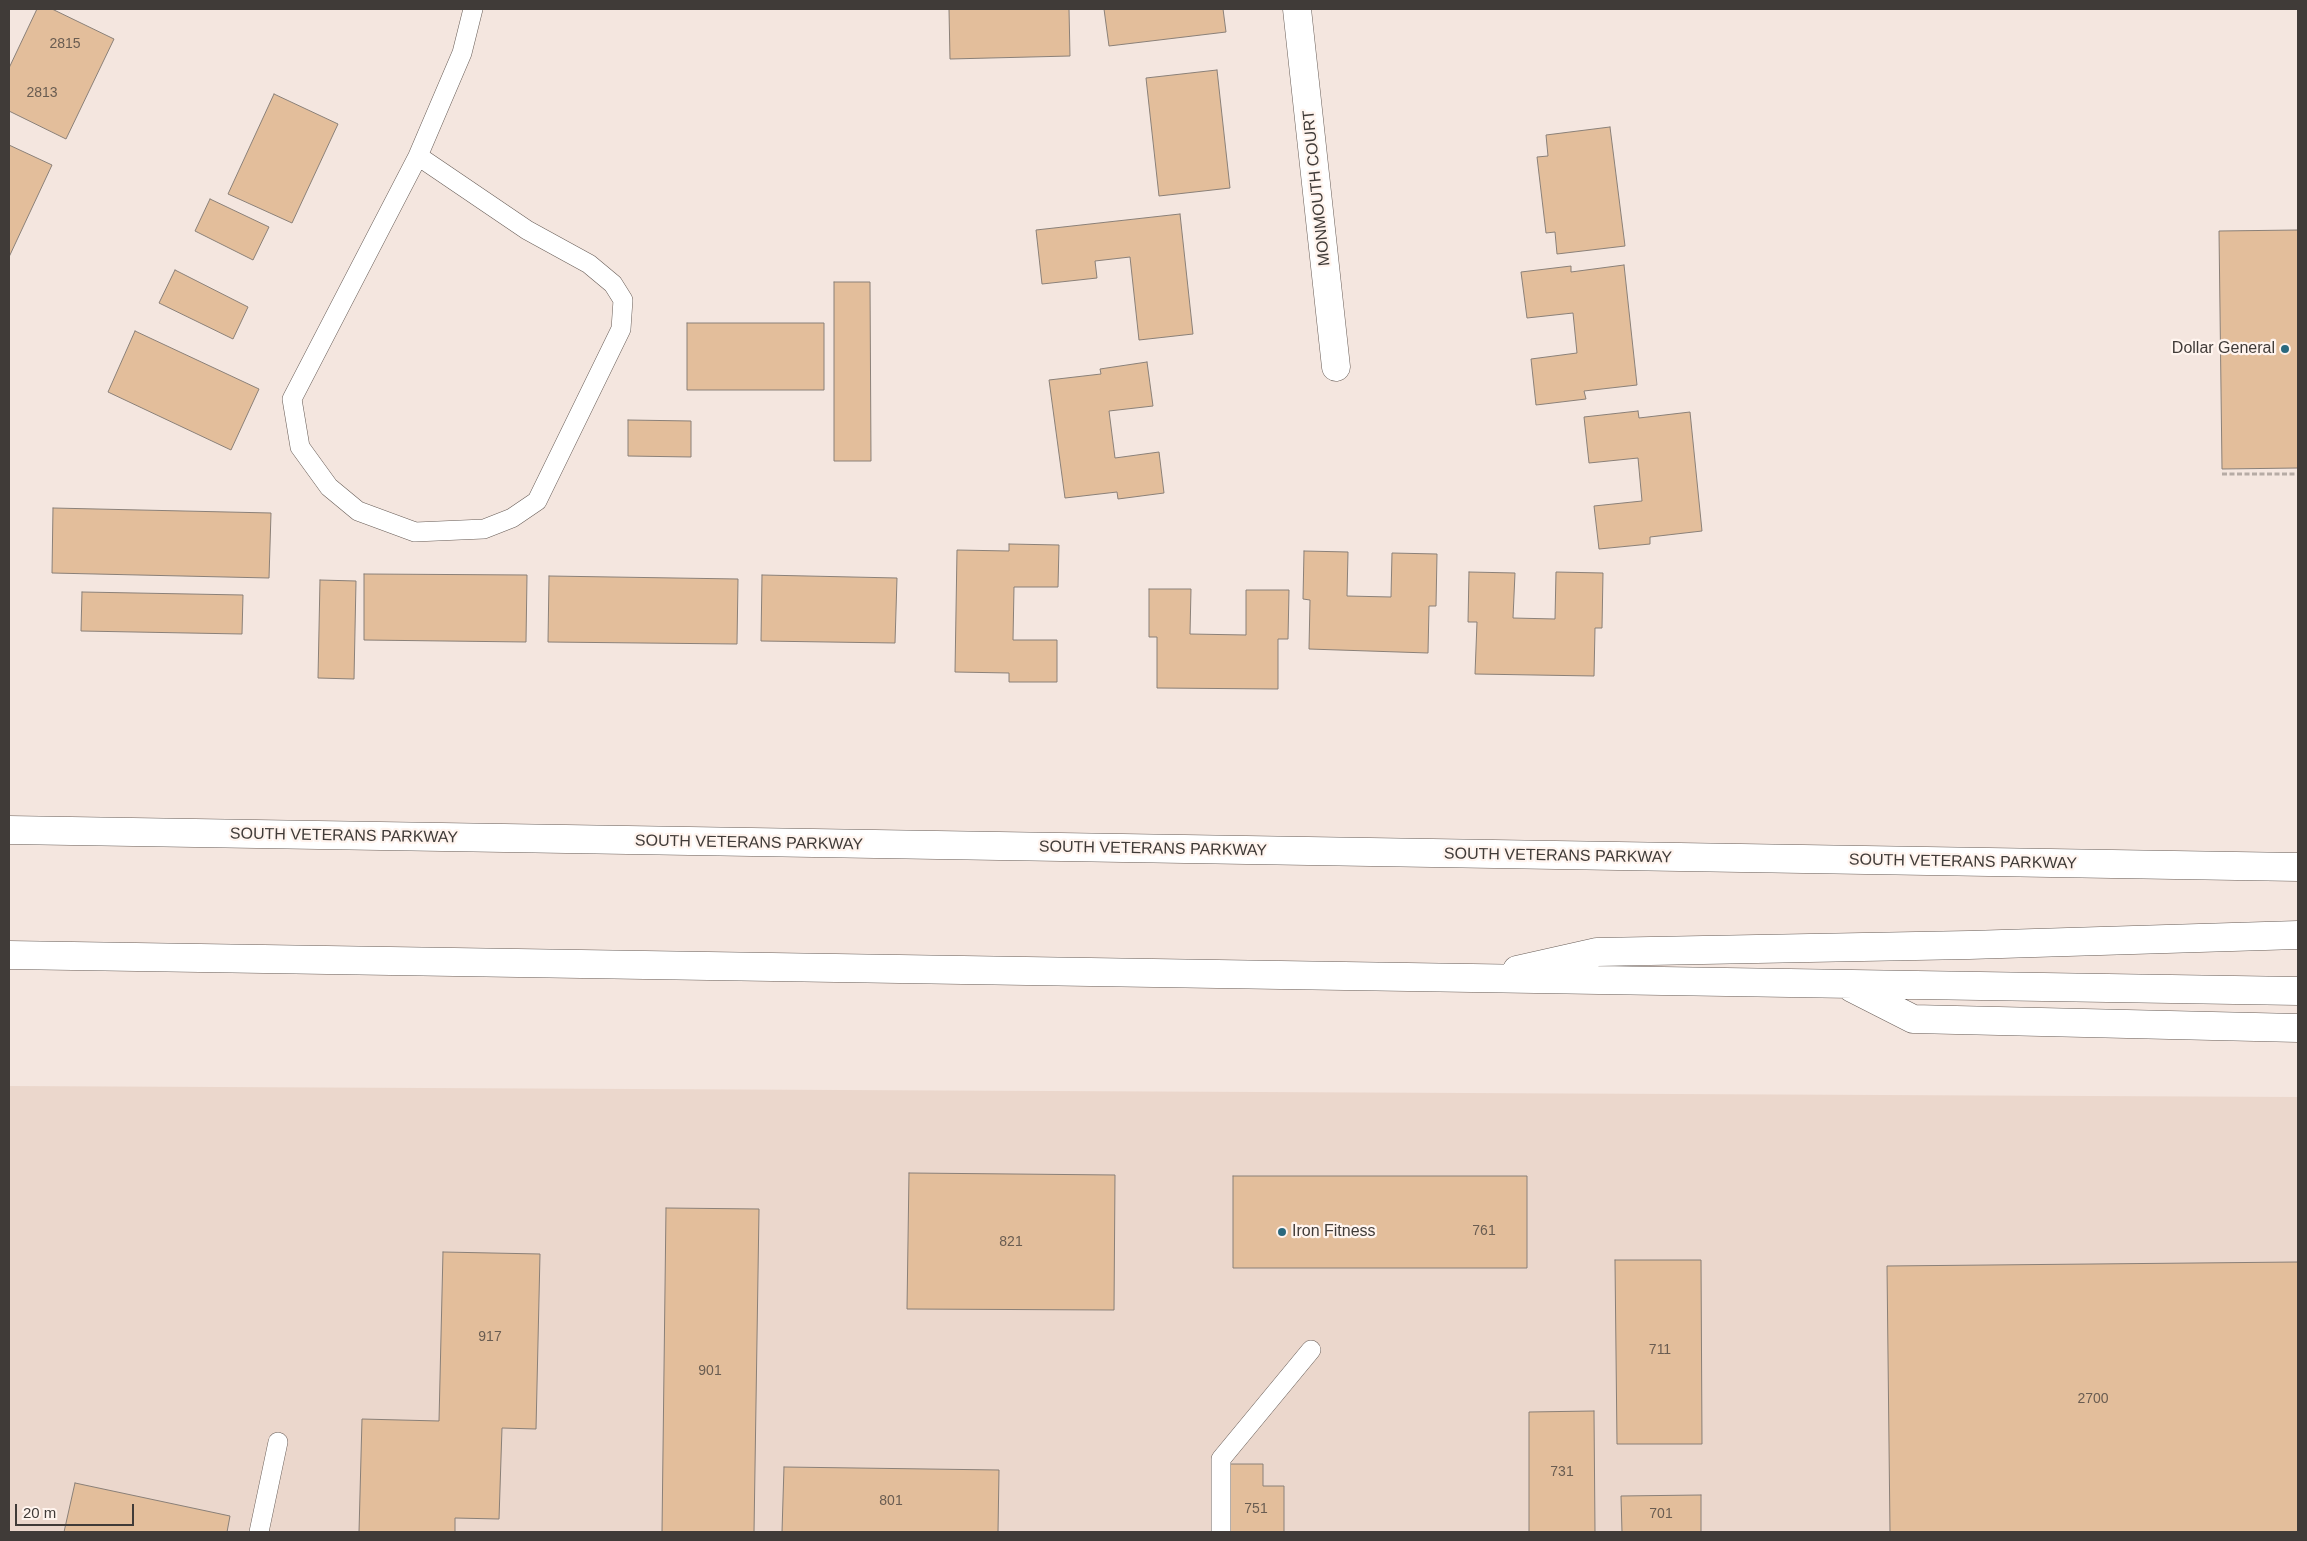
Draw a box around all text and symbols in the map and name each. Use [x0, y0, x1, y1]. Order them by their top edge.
house number: 2815 [49, 36, 81, 52]
house number: 2813 [26, 85, 58, 101]
street label: MONMOUTH COURT [1299, 109, 1335, 267]
place label: Dollar General [2172, 339, 2275, 359]
marker: Dollar General [2279, 343, 2291, 355]
street label: SOUTH VETERANS PARKWAY [230, 824, 458, 848]
street label: SOUTH VETERANS PARKWAY [635, 831, 863, 855]
street label: SOUTH VETERANS PARKWAY [1039, 837, 1267, 861]
street label: SOUTH VETERANS PARKWAY [1444, 844, 1672, 868]
street label: SOUTH VETERANS PARKWAY [1849, 850, 2077, 874]
place label: Iron Fitness [1292, 1222, 1376, 1242]
house number: 761 [1472, 1223, 1496, 1239]
marker: Iron Fitness [1276, 1226, 1288, 1238]
house number: 821 [999, 1234, 1023, 1250]
house number: 917 [478, 1329, 502, 1345]
house number: 711 [1649, 1342, 1671, 1358]
house number: 901 [698, 1363, 722, 1379]
house number: 2700 [2077, 1391, 2109, 1407]
house number: 731 [1550, 1464, 1574, 1480]
house number: 801 [879, 1493, 903, 1509]
scale bar [18, 1494, 136, 1526]
house number: 751 [1244, 1501, 1268, 1517]
text: 20 m [23, 1504, 56, 1521]
house number: 701 [1649, 1506, 1673, 1522]

